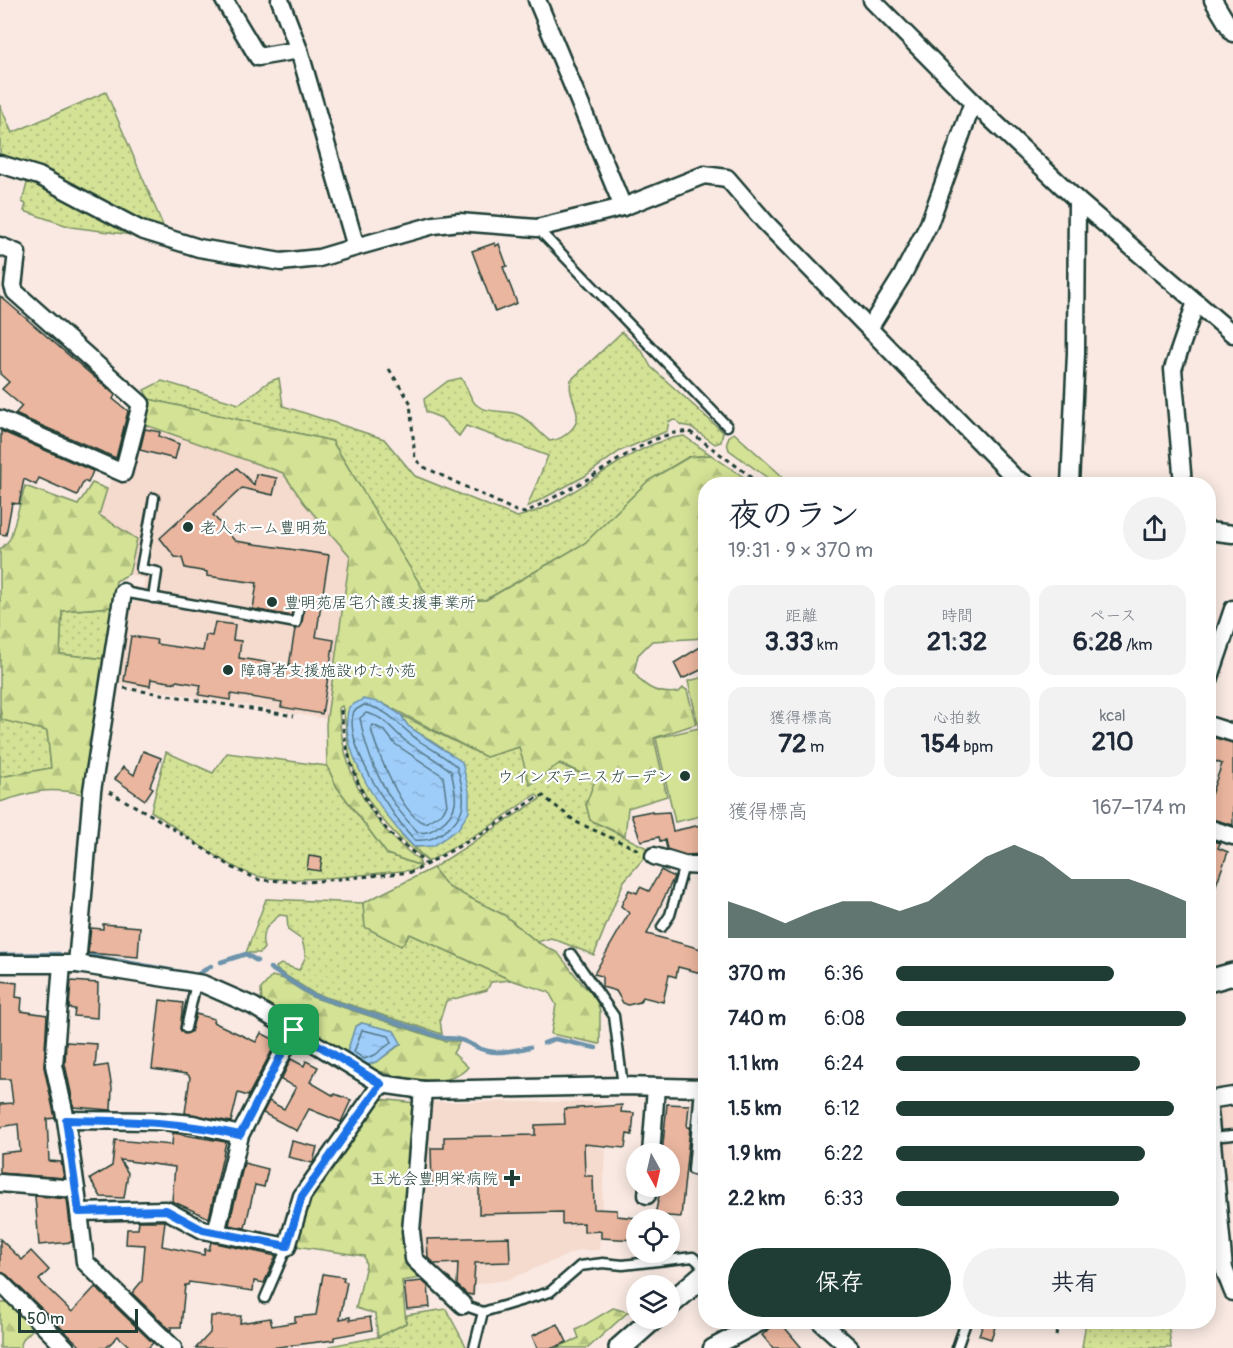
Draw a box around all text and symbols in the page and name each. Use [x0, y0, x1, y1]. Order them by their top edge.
text: 夜のラン [728, 495, 860, 536]
button: share [1123, 497, 1186, 560]
place label: 老人ホーム豊明苑 [200, 518, 327, 538]
marker: 老人ホーム豊明苑 [181, 520, 195, 534]
text: 19:31 · 9 × 370 m [728, 538, 873, 563]
place label: 豊明苑居宅介護支援事業所 [284, 593, 476, 613]
marker: 豊明苑居宅介護支援事業所 [265, 595, 279, 609]
text: 距離 [785, 606, 817, 626]
text: 時間 [941, 606, 973, 626]
text: ペース [1089, 606, 1136, 626]
text: 3.33 [765, 626, 814, 658]
text: 21:32 [927, 626, 987, 658]
text: 6:28 [1073, 626, 1122, 658]
text: km [814, 635, 838, 655]
text: /km [1122, 635, 1153, 655]
place label: 障碍者支援施設ゆたか苑 [240, 661, 416, 681]
marker: 障碍者支援施設ゆたか苑 [221, 663, 235, 677]
text: kcal [1100, 706, 1126, 726]
text: 獲得標高 [769, 708, 833, 728]
text: 心拍数 [933, 708, 981, 728]
text: 210 [1091, 726, 1134, 758]
text: 72 [778, 728, 807, 760]
text: 154 [921, 728, 960, 760]
text: m [807, 737, 824, 757]
text: bpm [960, 737, 993, 757]
place label: ウインズテニスガーデン [497, 767, 673, 787]
marker: ウインズテニスガーデン [678, 769, 692, 783]
text: 167–174 m [1092, 795, 1186, 820]
text: 獲得標高 [728, 799, 808, 824]
text: 370 m [728, 961, 786, 986]
text: 6:36 [824, 961, 864, 986]
pin [268, 1004, 319, 1055]
text: 740 m [728, 1006, 786, 1031]
text: 6:08 [824, 1006, 865, 1031]
icon: arrive [277, 1013, 310, 1046]
text: 1.1 km [728, 1051, 778, 1076]
text: 6:24 [824, 1051, 864, 1076]
text: 1.5 km [728, 1096, 781, 1121]
text: 6:12 [824, 1096, 860, 1121]
text: 1.9 km [728, 1141, 781, 1166]
text: 6:22 [824, 1141, 863, 1166]
north arrow [626, 1143, 680, 1197]
map controls [626, 1143, 680, 1329]
place label: 玉光会豊明栄病院 [370, 1169, 498, 1189]
marker: 玉光会豊明栄病院 [503, 1169, 521, 1187]
text: 2.2 km [728, 1186, 785, 1211]
text: 6:33 [824, 1186, 863, 1211]
button: locate [626, 1209, 680, 1263]
button: 保存 [728, 1248, 951, 1317]
button: 共有 [963, 1248, 1186, 1317]
button: layers [626, 1275, 680, 1329]
scale bar [18, 1306, 138, 1334]
text: 50 m [27, 1309, 64, 1329]

